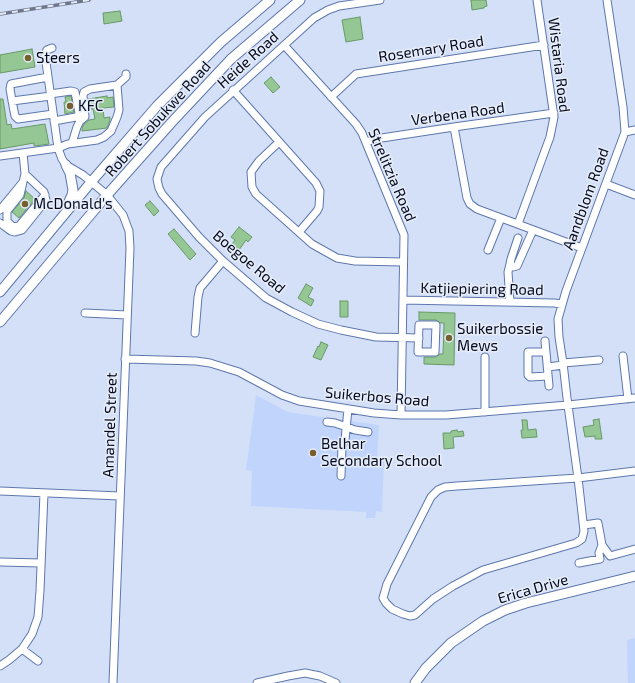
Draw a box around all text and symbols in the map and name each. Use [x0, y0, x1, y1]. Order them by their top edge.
street label: Wistaria Road [544, 17, 574, 113]
street label: Heide Road [214, 28, 282, 92]
street label: Rosemary Road [377, 32, 485, 66]
place label: Steers [36, 49, 80, 67]
marker: Steers [23, 53, 33, 63]
street label: Robert Sobukwe Road [101, 57, 215, 181]
place label: KFC [78, 97, 103, 115]
street label: Verbena Road [410, 99, 506, 129]
marker: KFC [65, 101, 75, 111]
street label: Strelitzia Road [364, 126, 420, 224]
street label: Aandblom Road [559, 145, 613, 253]
place label: McDonald's [33, 195, 113, 213]
marker: McDonald's [20, 199, 30, 209]
street label: Boegoe Road [209, 227, 289, 297]
street label: Katjiepiering Road [420, 279, 544, 299]
place label: Suikerbossie Mews [457, 320, 543, 355]
marker: Suikerbossie Mews [444, 333, 454, 343]
street label: Amandel Street [99, 372, 121, 478]
street label: Suikerbos Road [324, 383, 430, 411]
place label: Belhar Secondary School [321, 435, 442, 470]
marker: Belhar Secondary School [308, 448, 318, 458]
street label: Erica Drive [496, 570, 570, 608]

